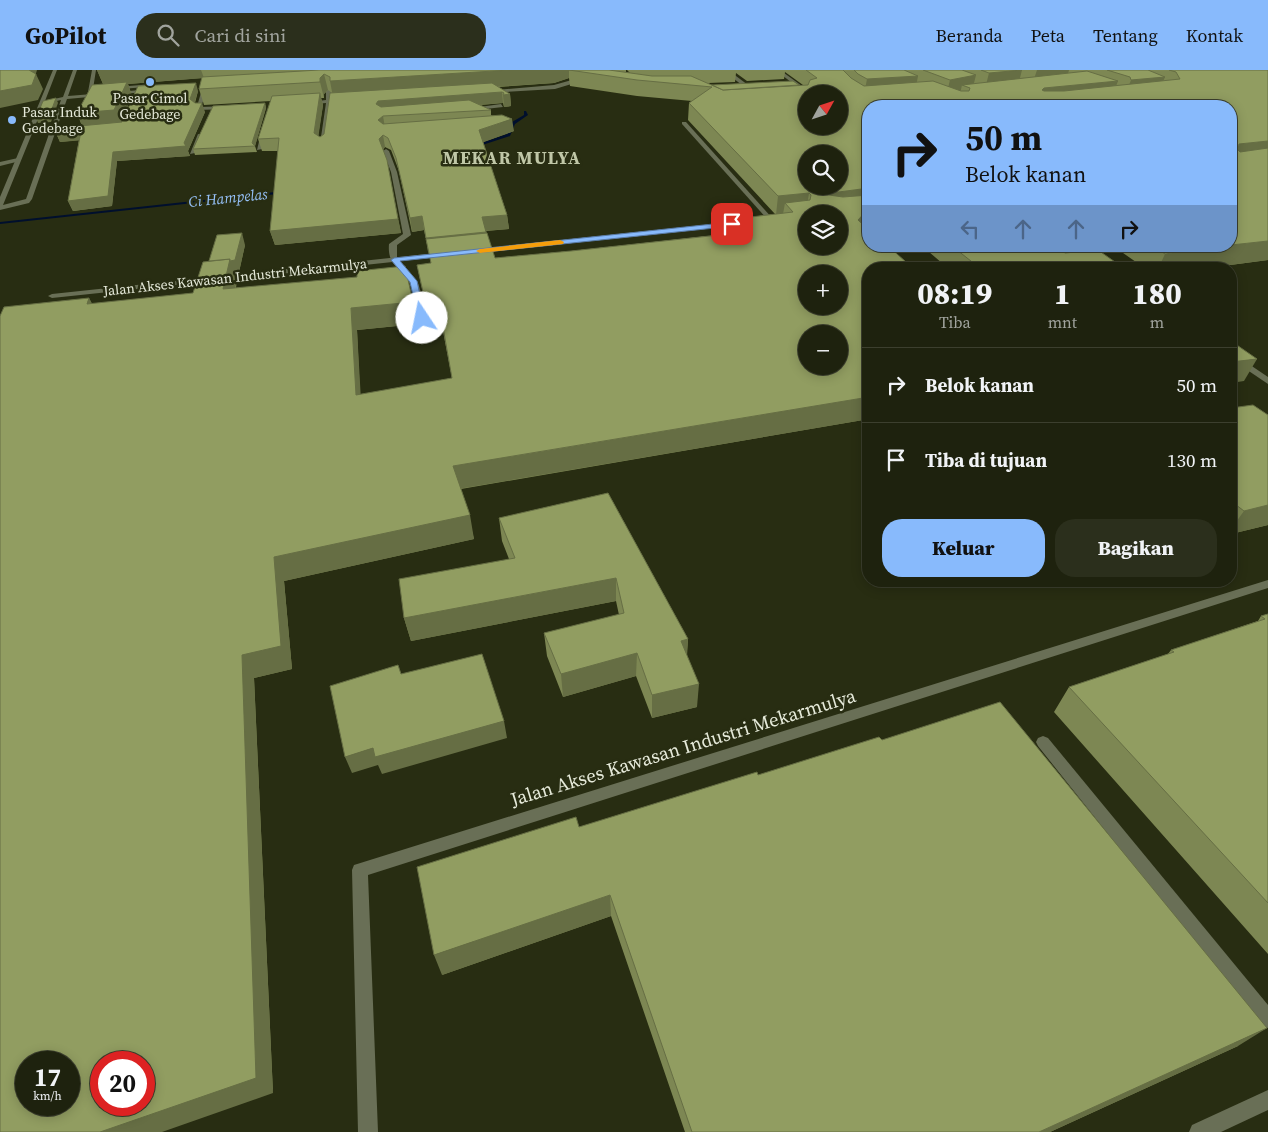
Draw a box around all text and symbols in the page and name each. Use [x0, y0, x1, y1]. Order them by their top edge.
search box [136, 13, 486, 58]
text: GoPilot [25, 19, 106, 52]
icon: search [154, 21, 182, 49]
text: Cari di sini [194, 22, 286, 48]
text: Beranda [935, 23, 1003, 48]
text: Peta [1031, 23, 1065, 48]
text: Tentang [1093, 23, 1158, 48]
text: Kontak [1186, 23, 1243, 48]
marker: Pasar Cimol Gedebage [144, 76, 156, 88]
north arrow [798, 85, 848, 135]
map controls [798, 85, 848, 375]
place label: Pasar Cimol Gedebage [112, 88, 188, 124]
place label: Pasar Induk Gedebage [22, 102, 97, 138]
marker: Pasar Induk Gedebage [6, 114, 18, 126]
text: 50 m [965, 114, 1042, 162]
icon: right [882, 120, 947, 185]
district label: MEKAR MULYA [443, 145, 581, 170]
button: search [798, 145, 848, 195]
text: Belok kanan [965, 159, 1086, 189]
water label: Ci Hampelas [187, 183, 269, 212]
pin [711, 203, 753, 245]
button: layers [798, 205, 848, 255]
icon: arrive [718, 210, 746, 238]
icon: left [956, 215, 984, 243]
icon: ahead [1009, 215, 1037, 243]
icon: ahead [1062, 215, 1090, 243]
icon: right [1115, 215, 1143, 243]
street label: Jalan Akses Kawasan Industri Mekarmulya [101, 253, 369, 301]
button: + [798, 265, 848, 315]
text: 08:19 [917, 273, 992, 314]
text: 1 [1054, 273, 1071, 314]
text: 180 [1132, 273, 1182, 314]
position arrow [395, 291, 447, 343]
text: Tiba [939, 311, 971, 333]
text: mnt [1048, 311, 1077, 333]
text: m [1150, 311, 1164, 333]
button: − [798, 325, 848, 375]
icon: right [882, 371, 910, 399]
text: Belok kanan [925, 372, 1034, 398]
text: 50 m [1176, 372, 1217, 398]
icon: arrive [882, 446, 910, 474]
text: Tiba di tujuan [925, 447, 1047, 473]
text: 130 m [1167, 447, 1217, 473]
button: Keluar [882, 519, 1045, 577]
button: Bagikan [1055, 519, 1217, 577]
street label: Jalan Akses Kawasan Industri Mekarmulya [506, 682, 859, 812]
speed limit sign: 20 [90, 1051, 155, 1116]
text: 17 [34, 1060, 61, 1094]
text: km/h [33, 1088, 62, 1104]

